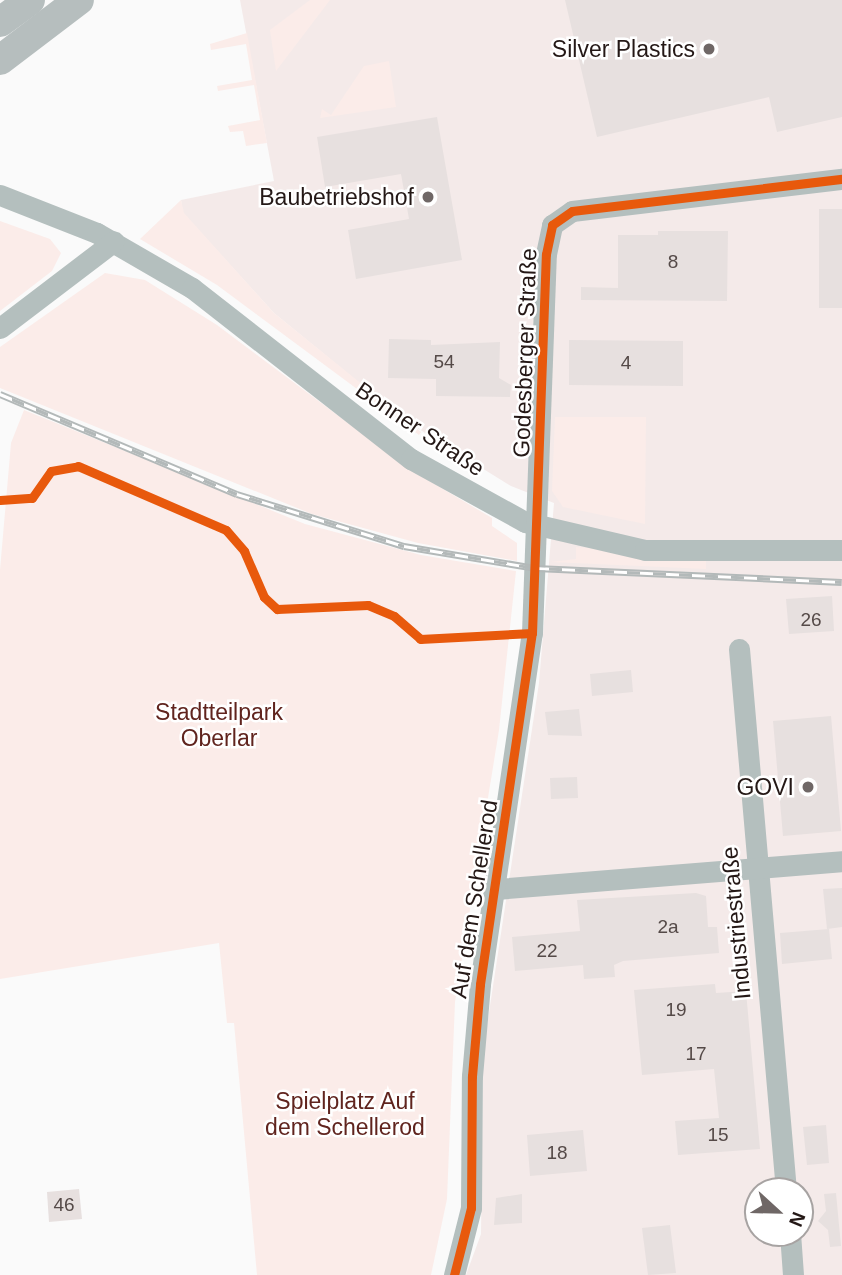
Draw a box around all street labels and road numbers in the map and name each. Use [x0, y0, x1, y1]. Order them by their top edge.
street label: Godesberger Straße [508, 248, 542, 458]
street label: Bonner Straße [350, 376, 490, 482]
street label: Auf dem Schellerod [445, 798, 503, 1000]
street label: Industriestraße [716, 845, 756, 1001]

